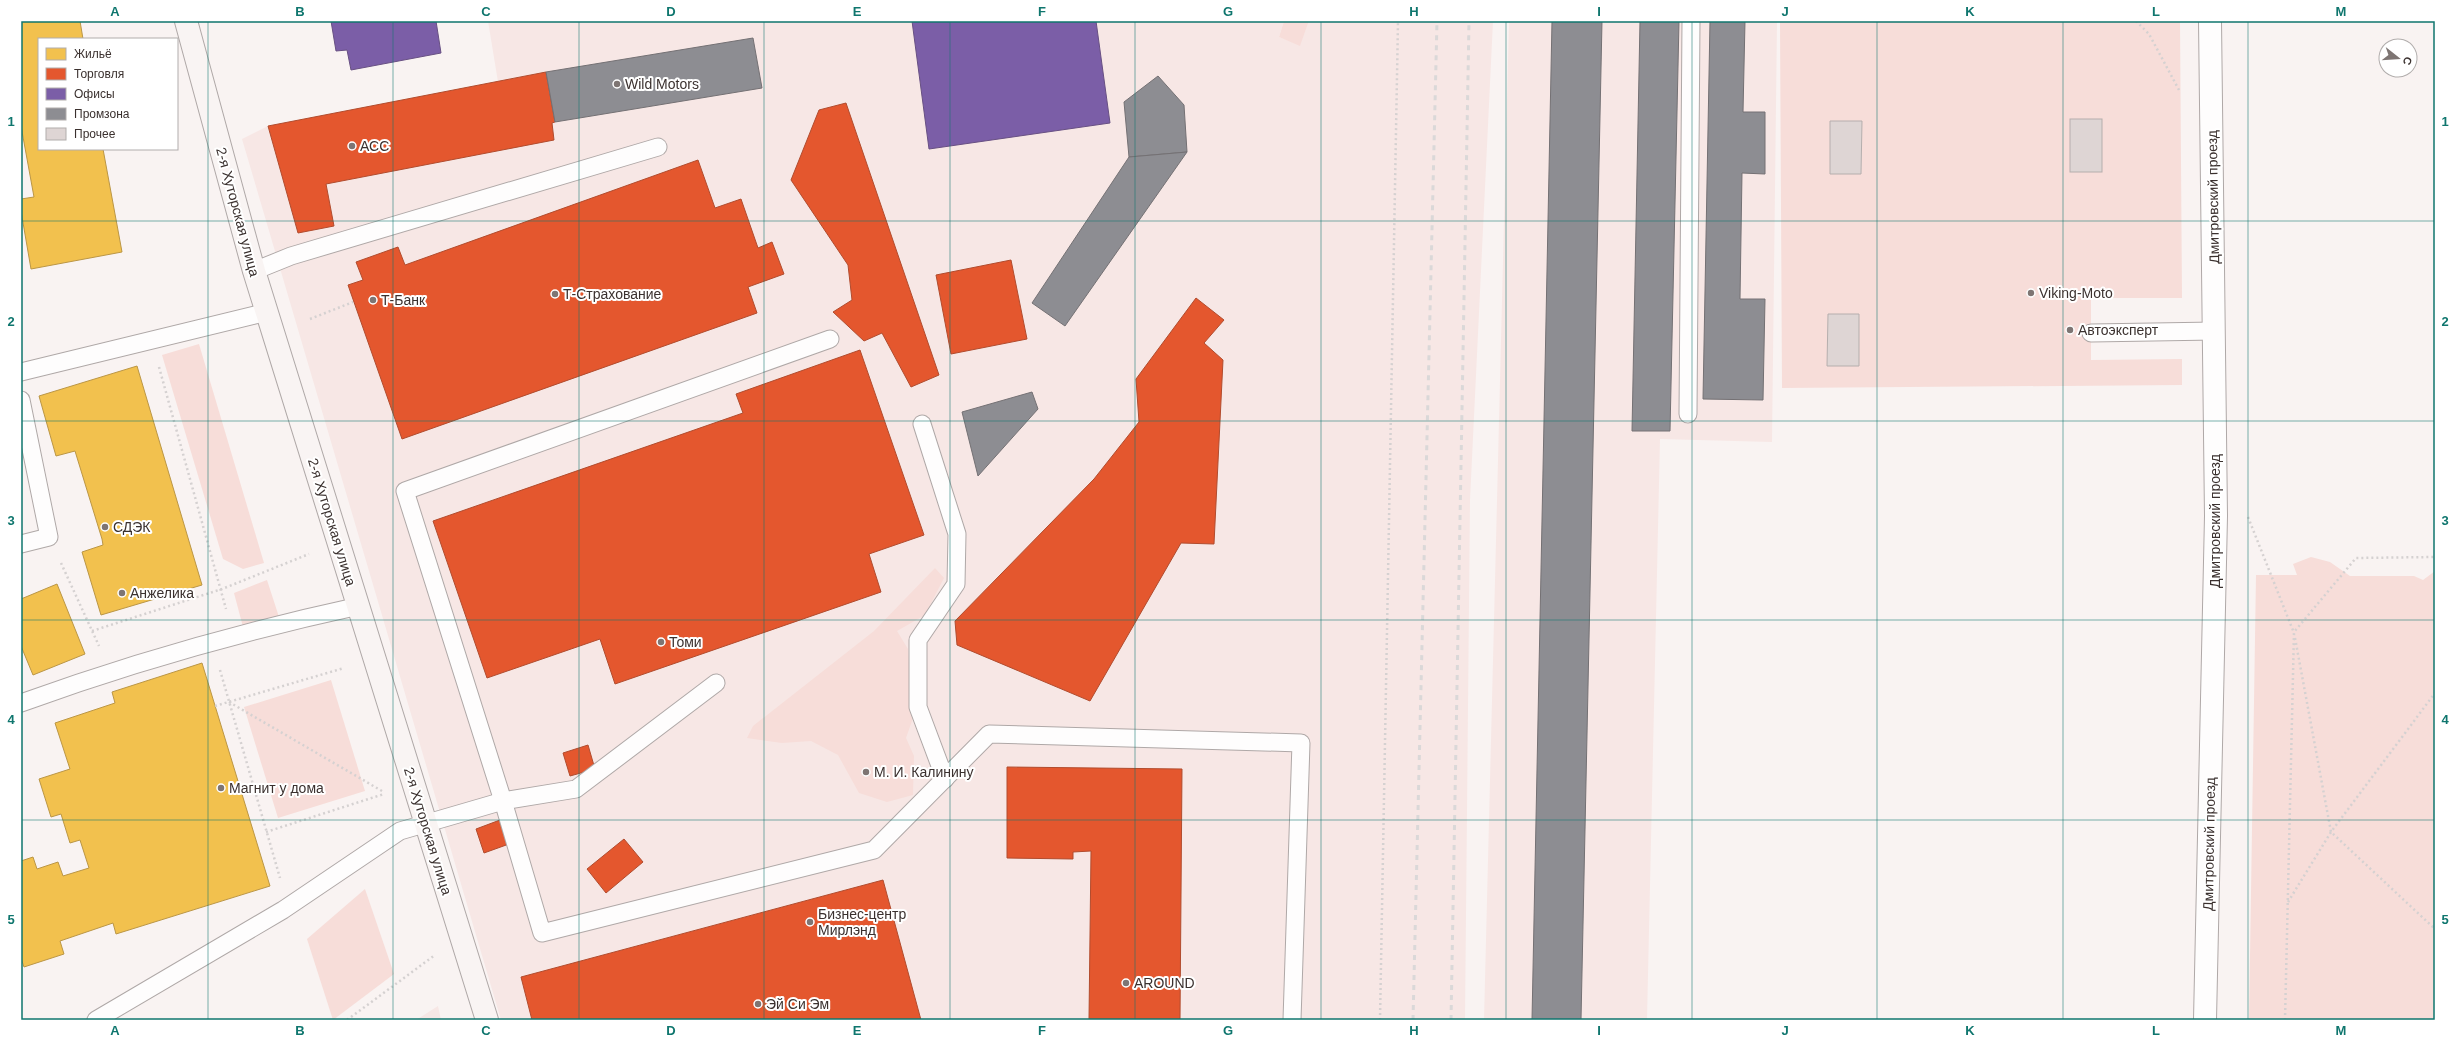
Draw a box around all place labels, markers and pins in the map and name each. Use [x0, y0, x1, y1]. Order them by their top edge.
place label: Wild Motors [625, 76, 699, 92]
marker: Wild Motors [612, 79, 622, 89]
place label: АСС [360, 138, 389, 154]
marker: АСС [347, 141, 357, 151]
place label: Viking-Moto [2039, 285, 2113, 301]
place label: Т‑Страхование [563, 286, 662, 302]
marker: Viking-Moto [2026, 288, 2036, 298]
marker: Т‑Страхование [550, 289, 560, 299]
place label: Т-Банк [381, 292, 426, 308]
marker: Т-Банк [368, 295, 378, 305]
place label: Автоэксперт [2078, 322, 2159, 338]
marker: Автоэксперт [2065, 325, 2075, 335]
place label: СДЭК [113, 519, 151, 535]
marker: СДЭК [100, 522, 110, 532]
place label: Анжелика [130, 585, 194, 601]
marker: Анжелика [117, 588, 127, 598]
place label: Томи [669, 634, 702, 650]
marker: Томи [656, 637, 666, 647]
place label: М. И. Калинину [874, 764, 974, 780]
marker: М. И. Калинину [861, 767, 871, 777]
place label: Магнит у дома [229, 780, 324, 796]
marker: Магнит у дома [216, 783, 226, 793]
place label: Бизнес-центр Мирлэнд [818, 906, 906, 938]
marker: Бизнес-центр Мирлэнд [805, 917, 815, 927]
place label: AROUND [1134, 975, 1195, 991]
marker: AROUND [1121, 978, 1131, 988]
place label: Эй Си Эм [766, 996, 829, 1012]
marker: Эй Си Эм [753, 999, 763, 1009]

